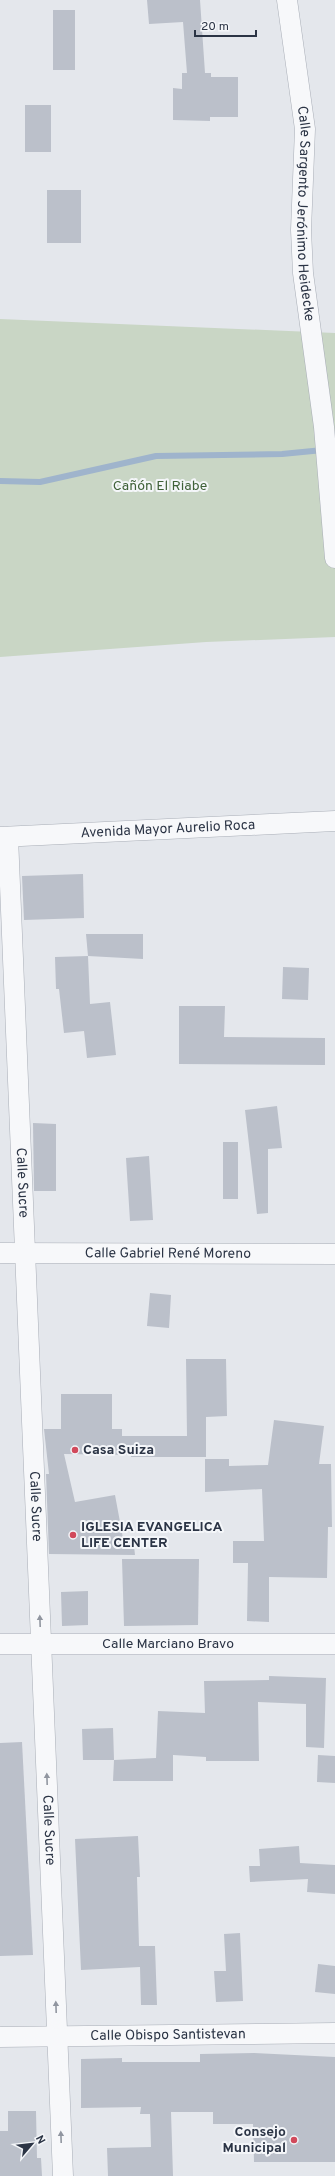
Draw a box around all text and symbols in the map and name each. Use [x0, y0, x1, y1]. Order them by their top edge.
scale bar [195, 12, 256, 38]
text: 20 m [201, 19, 229, 35]
street label: Calle Sargento Jerónimo Heidecke [292, 105, 318, 322]
park label: Cañón El Riabe [113, 478, 207, 495]
street label: Avenida Mayor Aurelio Roca [80, 816, 255, 842]
street label: Calle Sucre [12, 1147, 32, 1218]
street label: Calle Gabriel René Moreno [85, 1245, 251, 1262]
place label: Casa Suiza [83, 1442, 154, 1459]
marker: Casa Suiza [70, 1445, 80, 1455]
street label: Calle Sucre [26, 1471, 45, 1542]
place label: IGLESIA EVANGELICA LIFE CENTER [81, 1519, 222, 1552]
marker: IGLESIA EVANGELICA LIFE CENTER [68, 1530, 78, 1540]
one-way arrow [37, 1615, 44, 1627]
street label: Calle Marciano Bravo [102, 1636, 234, 1653]
one-way arrow [44, 1772, 50, 1785]
street label: Calle Sucre [39, 1795, 59, 1866]
one-way arrow [53, 2000, 59, 2013]
street label: Calle Obispo Santistevan [90, 2026, 246, 2044]
north arrow [12, 2124, 52, 2164]
place label: Consejo Municipal [223, 2124, 286, 2157]
one-way arrow [58, 2131, 65, 2143]
text: N [32, 2133, 48, 2147]
marker: Consejo Municipal [289, 2135, 299, 2145]

